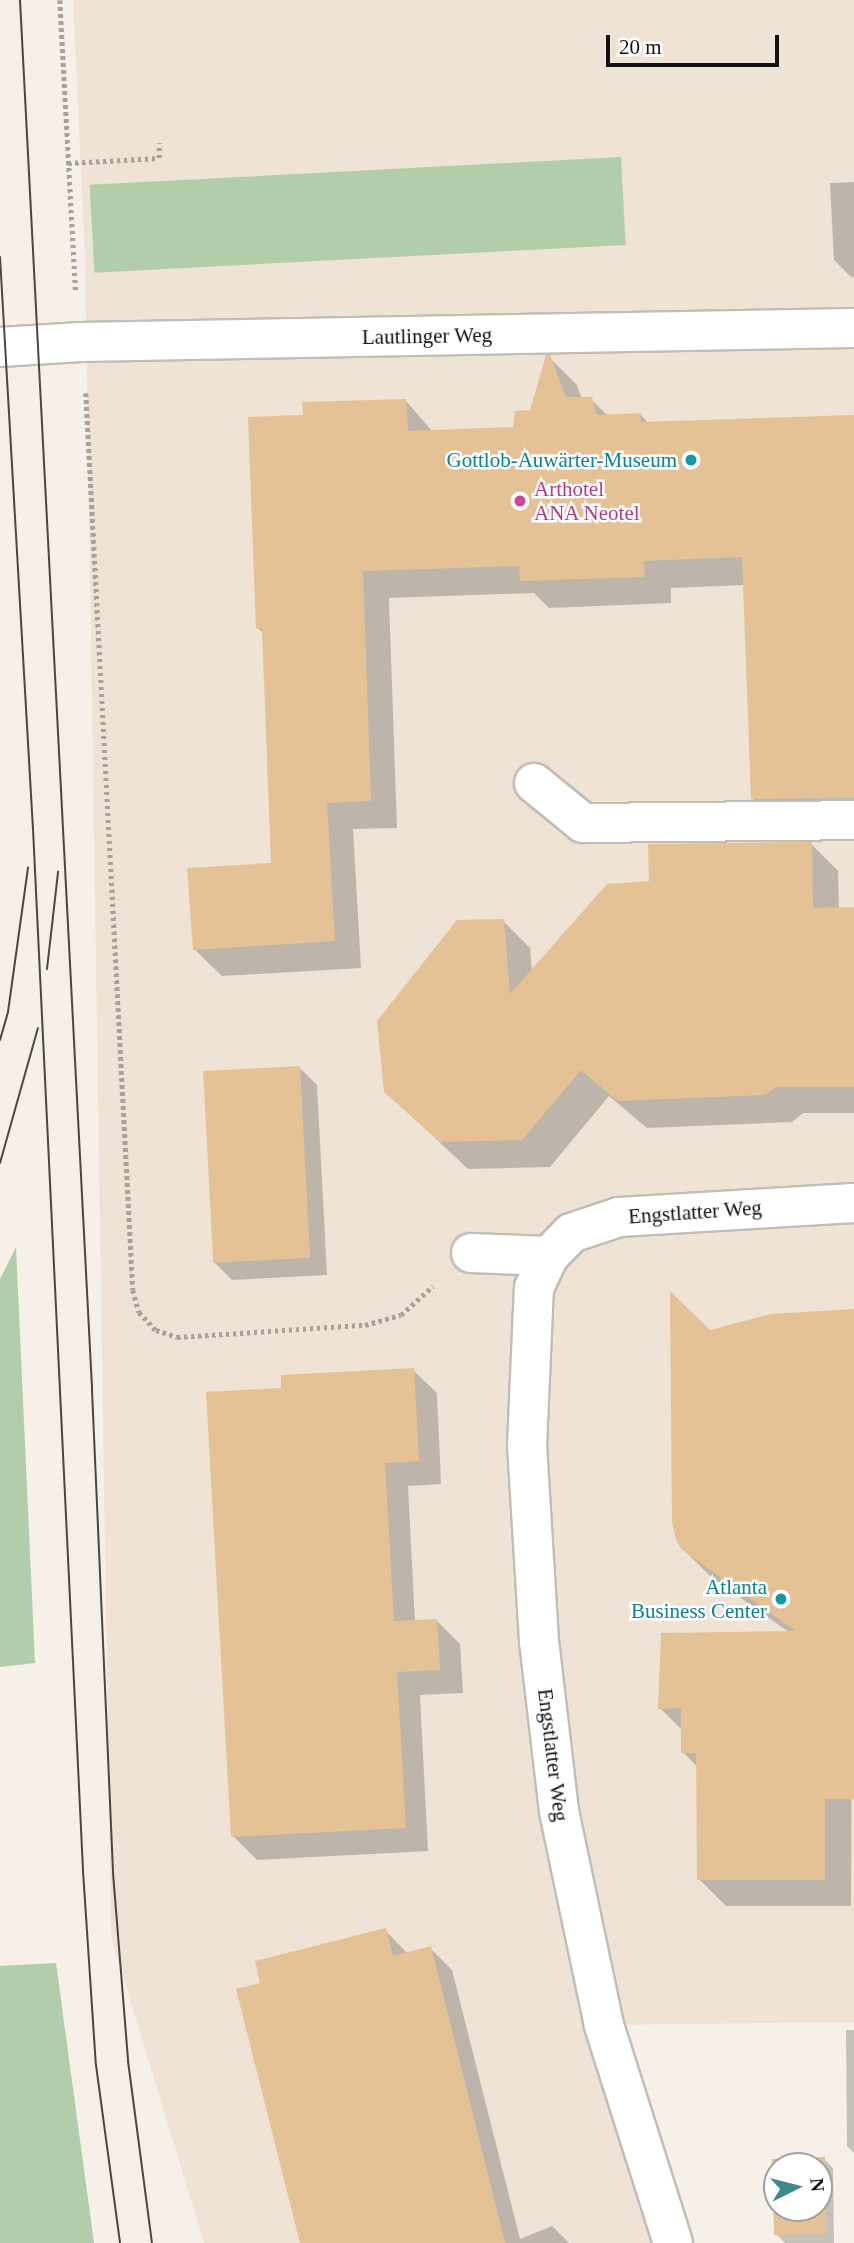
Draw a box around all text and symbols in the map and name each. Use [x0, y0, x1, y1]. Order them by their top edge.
scale bar [609, 21, 782, 65]
text: 20 m [619, 35, 662, 59]
street label: Lautlinger Weg [361, 322, 493, 350]
place label: Gottlob-Auwärter-Museum [446, 447, 677, 473]
marker: Gottlob-Auwärter-Museum [683, 452, 699, 468]
place label: Arthotel ANA Neotel [534, 476, 641, 526]
marker: Arthotel ANA Neotel [512, 493, 528, 509]
street label: Engstlatter Weg [627, 1195, 763, 1229]
place label: Atlanta Business Center [631, 1574, 767, 1624]
marker: Atlanta Business Center [773, 1591, 789, 1607]
street label: Engstlatter Weg [532, 1687, 574, 1823]
north arrow [763, 2152, 833, 2222]
text: N [806, 2177, 829, 2193]

